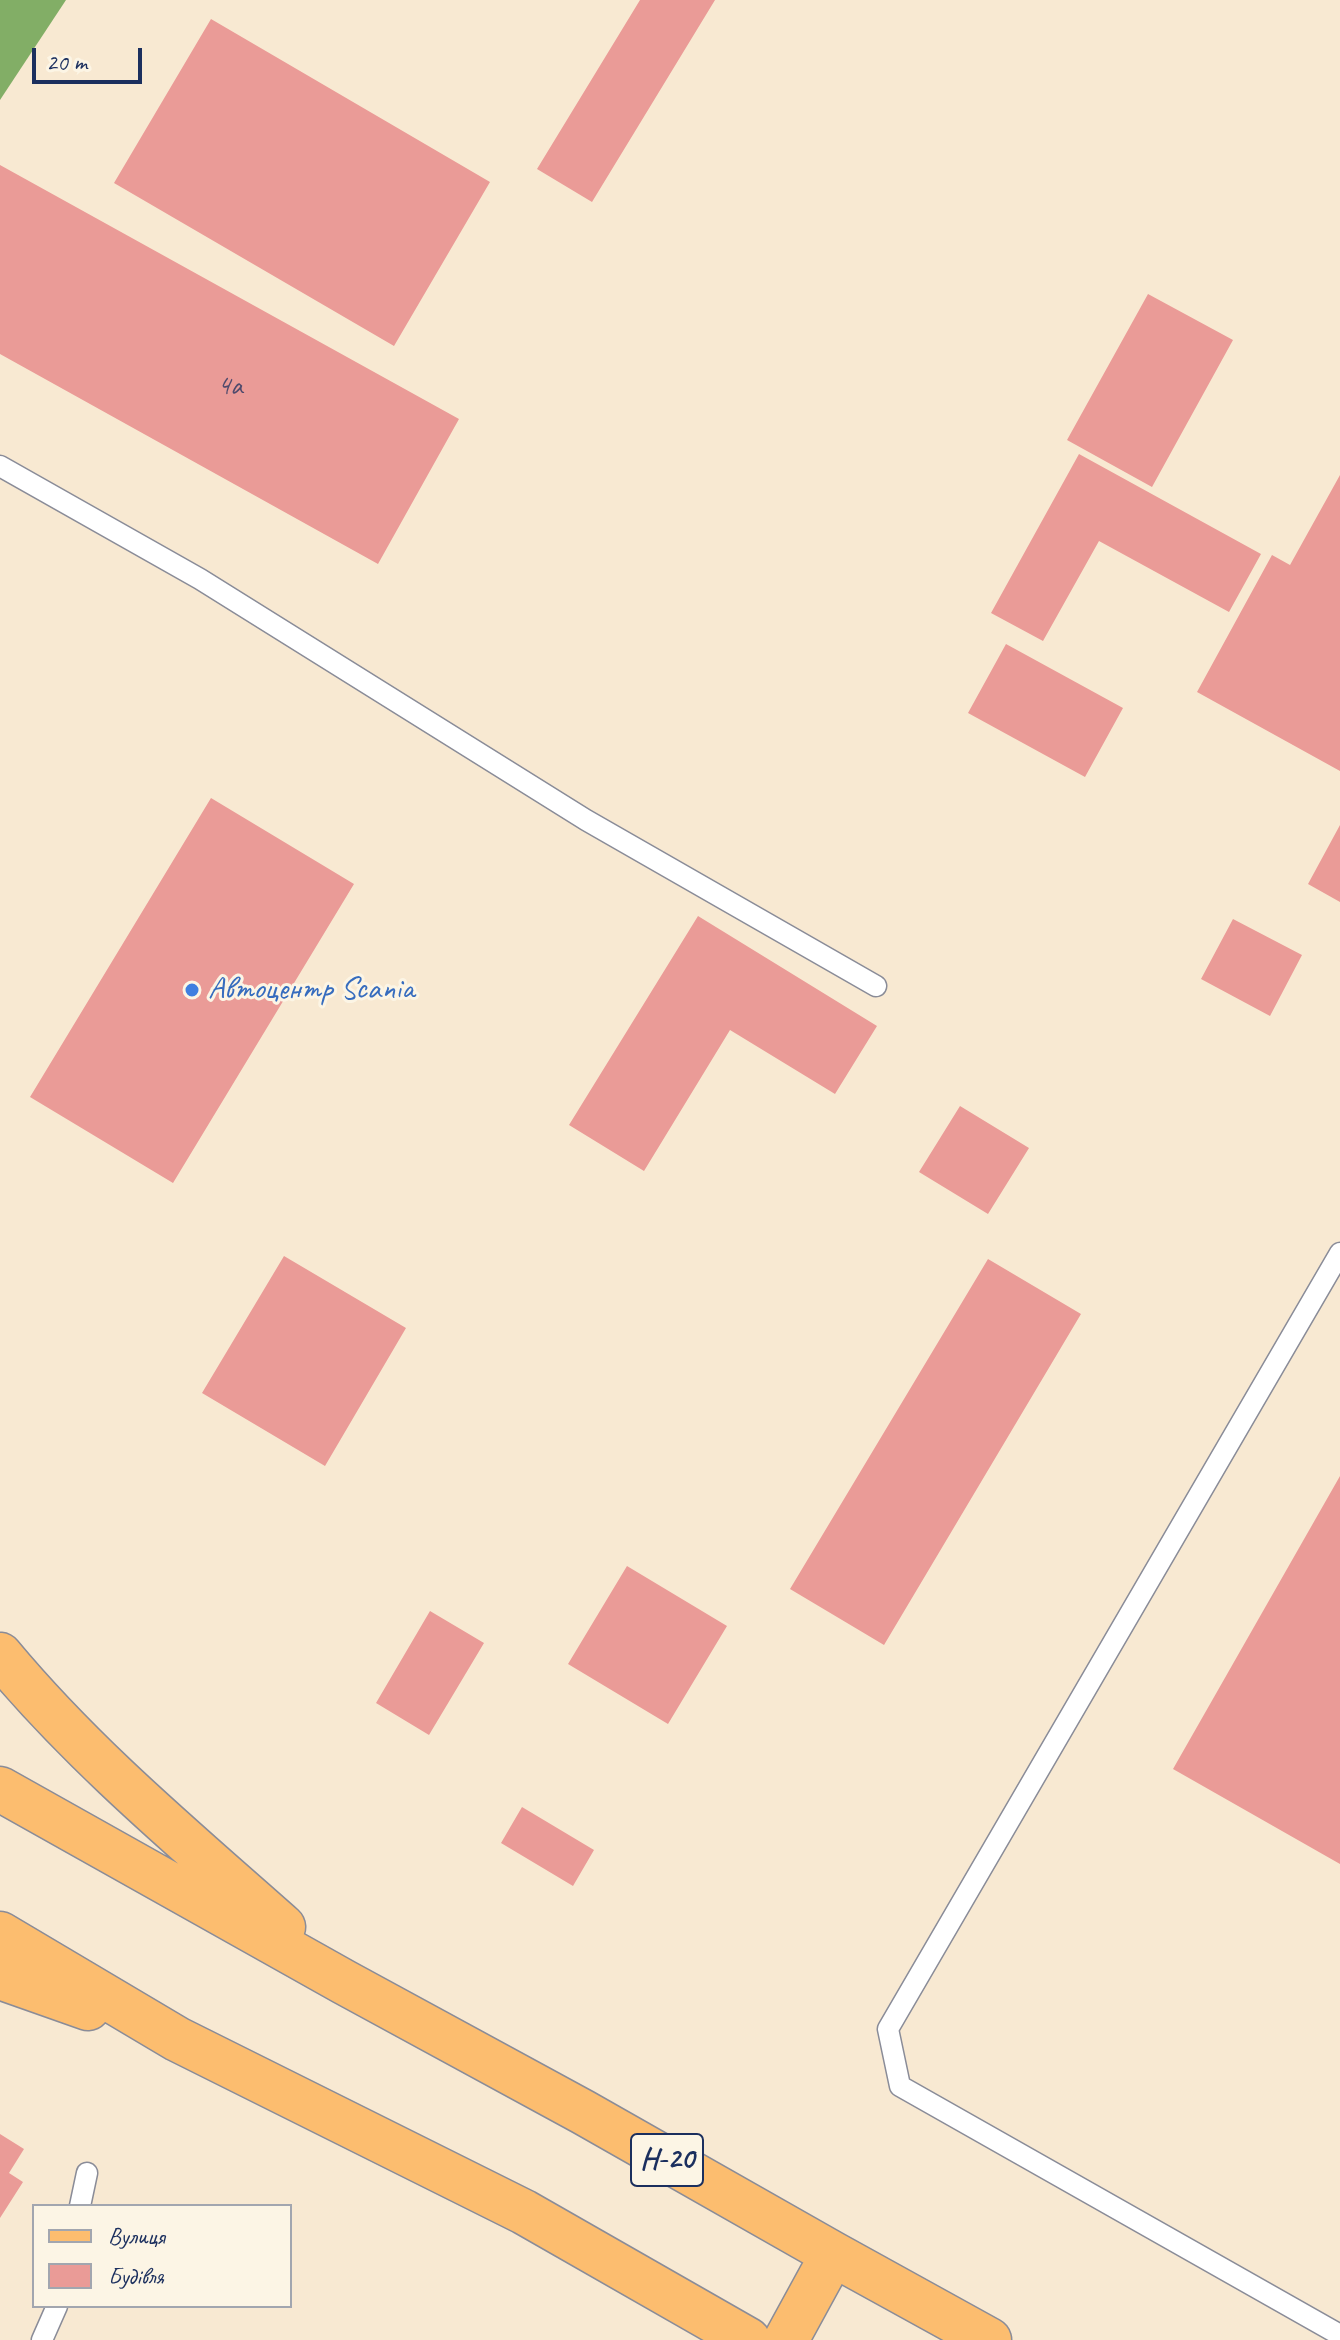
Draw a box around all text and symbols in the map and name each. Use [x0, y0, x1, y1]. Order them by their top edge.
scale bar [36, 32, 146, 82]
text: 20 m [46, 47, 87, 77]
house number: 4а [218, 370, 242, 404]
place label: Автоцентр Scania [208, 971, 414, 1009]
marker: Автоцентр Scania [183, 981, 201, 999]
road number: Н-20 [631, 2134, 703, 2186]
legend [32, 2204, 292, 2308]
text: Вулиця [108, 2221, 165, 2251]
text: Будівля [108, 2261, 164, 2291]

